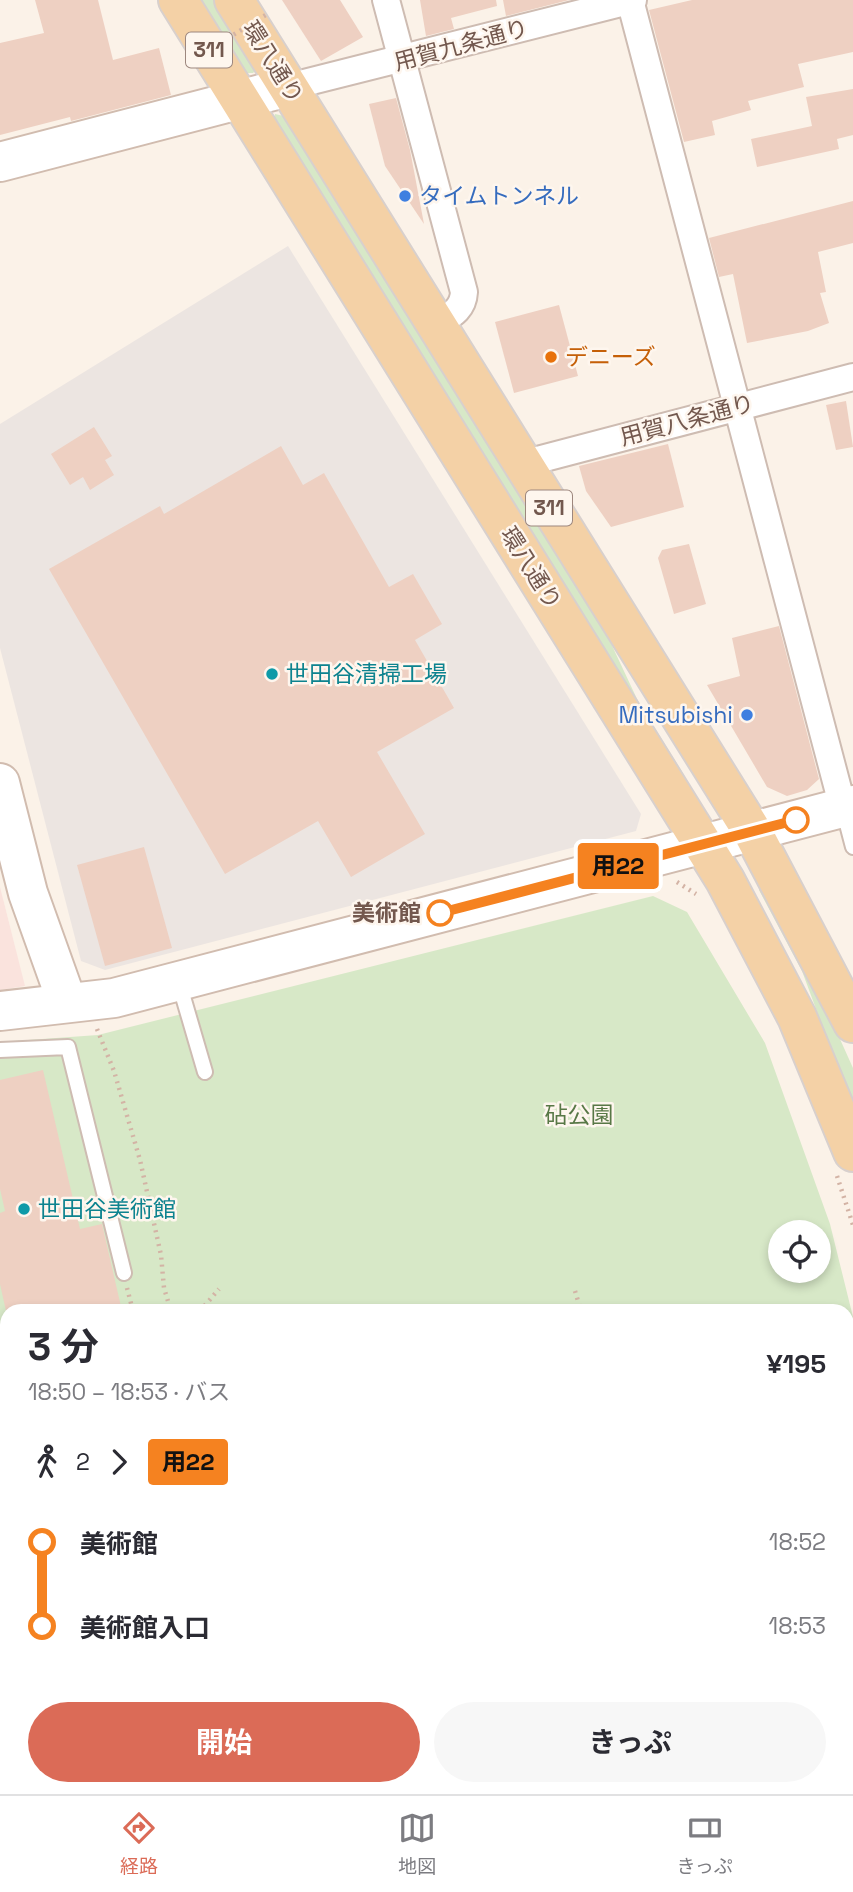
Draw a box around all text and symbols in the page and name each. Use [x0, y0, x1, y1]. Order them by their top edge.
street label: 用賀九条通り [390, 13, 532, 77]
street label: 環八通り [236, 15, 310, 109]
road number: 311 [186, 32, 232, 68]
place label: タイムトンネル [419, 181, 579, 211]
marker: タイムトンネル [397, 188, 413, 204]
place label: デニーズ [565, 342, 656, 372]
marker: デニーズ [543, 349, 559, 365]
street label: 用賀八条通り [616, 388, 758, 452]
road number: 311 [526, 490, 572, 526]
street label: 環八通り [494, 521, 568, 615]
place label: 世田谷清掃工場 [286, 659, 447, 689]
marker: 世田谷清掃工場 [264, 666, 280, 682]
place label: Mitsubishi [618, 700, 733, 730]
marker: Mitsubishi [739, 707, 755, 723]
unlabelled marker [783, 807, 809, 833]
line badge: 用22 [578, 843, 658, 889]
text: 用22 [592, 850, 644, 881]
place label: 美術館 [352, 898, 421, 928]
marker: 美術館 [427, 900, 453, 926]
park label: 砧公園 [545, 1100, 614, 1130]
place label: 世田谷美術館 [38, 1194, 176, 1224]
marker: 世田谷美術館 [16, 1201, 32, 1217]
map controls [768, 1220, 831, 1283]
button: locate [768, 1220, 831, 1283]
text: 3 分 [28, 1323, 99, 1371]
text: ¥195 [766, 1347, 826, 1381]
text: 18:50 – 18:53 · バス [28, 1377, 230, 1407]
icon: walk [28, 1443, 66, 1481]
icon: forward [100, 1443, 138, 1481]
text: 用22 [162, 1446, 214, 1477]
text: 2 [76, 1447, 90, 1477]
text: 美術館 [80, 1527, 158, 1561]
text: 18:52 [769, 1527, 826, 1557]
text: 美術館入口 [80, 1611, 210, 1645]
text: 18:53 [769, 1611, 826, 1641]
button: 開始 [28, 1702, 420, 1782]
button: きっぷ [434, 1702, 826, 1782]
tab: 経路 [120, 1809, 158, 1879]
tab: 地図 [398, 1809, 436, 1879]
tab: きっぷ [677, 1809, 733, 1879]

